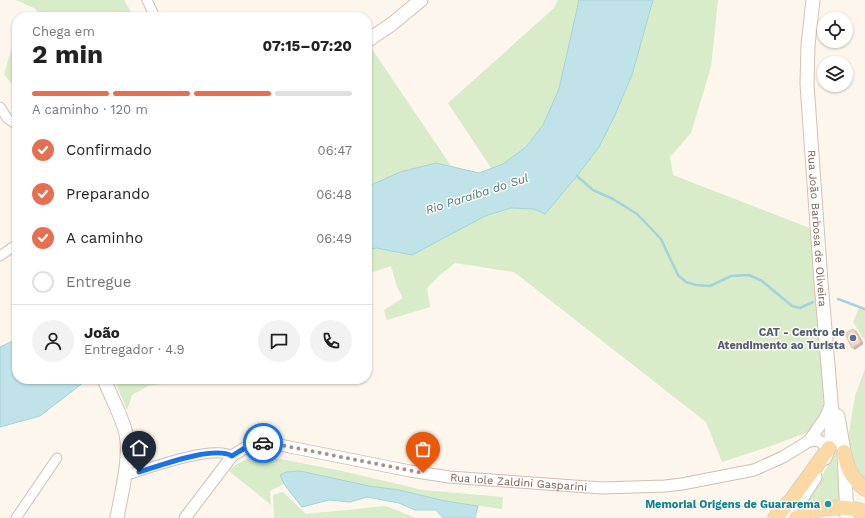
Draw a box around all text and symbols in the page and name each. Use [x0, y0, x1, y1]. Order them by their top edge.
map controls [817, 12, 853, 92]
button: locate [817, 12, 853, 48]
text: Chega em [32, 24, 95, 39]
text: 07:15–07:20 [263, 37, 352, 55]
text: 2 min [32, 39, 103, 69]
button: layers [817, 56, 853, 92]
text: A caminho · 120 m [32, 102, 148, 117]
icon: check [32, 139, 54, 161]
text: Confirmado [66, 141, 152, 159]
text: 06:47 [318, 143, 352, 158]
street label: Rua João Barbosa de Oliveira [805, 150, 830, 307]
water label: Rio Paraíba do Sul [424, 171, 530, 217]
icon: check [32, 183, 54, 205]
text: Preparando [66, 185, 150, 203]
text: 06:48 [316, 187, 352, 202]
icon: check [32, 227, 54, 249]
text: A caminho [66, 229, 143, 247]
text: 06:49 [316, 231, 352, 246]
text: Entregue [66, 273, 131, 291]
button: person [32, 320, 74, 362]
button: chat [258, 320, 300, 362]
button: phone [310, 320, 352, 362]
text: João [84, 324, 120, 342]
place label: CAT - Centro de Atendimento ao Turista [717, 326, 846, 352]
marker: CAT - Centro de Atendimento ao Turista [848, 333, 858, 343]
text: Entregador · 4.9 [84, 342, 185, 357]
courier [243, 423, 283, 463]
pin [122, 431, 156, 472]
icon: car [252, 432, 274, 454]
pin [406, 432, 440, 473]
icon: home [128, 437, 150, 459]
icon: bag [412, 438, 434, 460]
street label: Rua Iole Zaldini Gasparini [450, 471, 588, 493]
place label: Memorial Origens de Guararema [645, 498, 821, 511]
marker: Memorial Origens de Guararema [823, 499, 833, 509]

